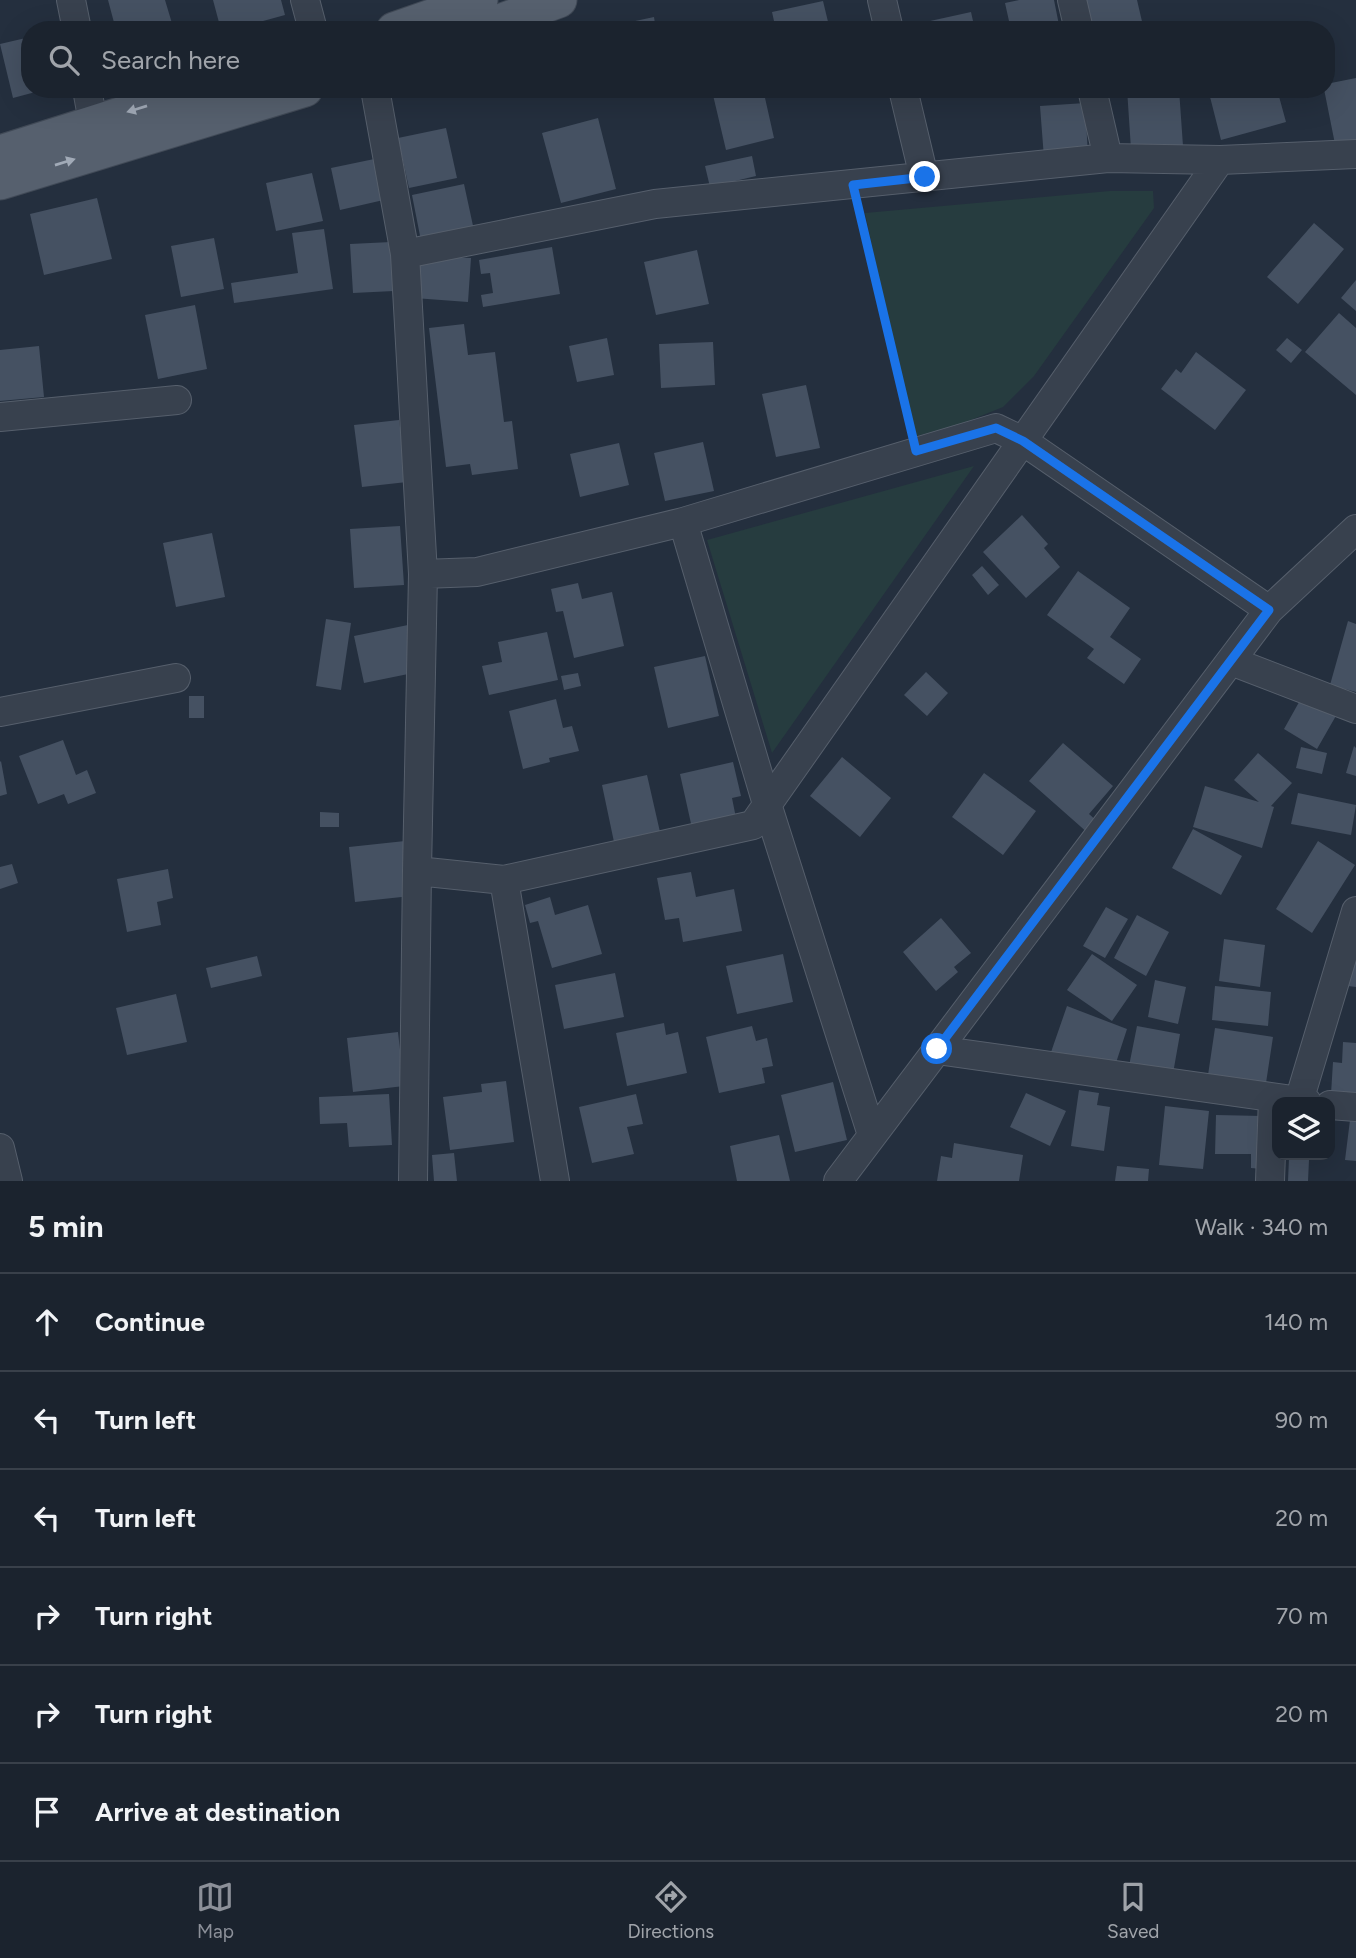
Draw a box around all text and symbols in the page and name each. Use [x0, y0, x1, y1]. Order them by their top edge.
search box [21, 21, 1335, 98]
icon: search [45, 41, 83, 79]
text: Search here [101, 44, 240, 76]
one-way arrow [126, 104, 147, 115]
one-way arrow [55, 156, 76, 167]
route end [909, 161, 940, 192]
route start [921, 1033, 952, 1064]
map controls [1272, 1097, 1335, 1160]
button: layers [1272, 1097, 1335, 1160]
text: 5 min [28, 1208, 104, 1245]
text: Walk · 340 m [1195, 1213, 1328, 1241]
icon: ahead [28, 1303, 66, 1341]
text: Continue [95, 1306, 205, 1338]
text: 140 m [1264, 1308, 1328, 1336]
icon: left [28, 1401, 66, 1439]
text: Turn left [95, 1404, 196, 1436]
text: 90 m [1275, 1406, 1328, 1434]
icon: left [28, 1499, 66, 1537]
text: Turn left [95, 1502, 196, 1534]
text: 20 m [1275, 1504, 1328, 1532]
icon: right [28, 1597, 66, 1635]
text: Turn right [95, 1600, 212, 1632]
text: 70 m [1276, 1602, 1328, 1630]
icon: right [28, 1695, 66, 1733]
text: Turn right [95, 1698, 212, 1730]
text: 20 m [1275, 1700, 1328, 1728]
icon: arrive [28, 1793, 66, 1831]
text: Arrive at destination [95, 1796, 340, 1828]
tab: Map [196, 1878, 234, 1943]
tab: Directions [627, 1878, 714, 1943]
tab: Saved [1107, 1878, 1159, 1943]

